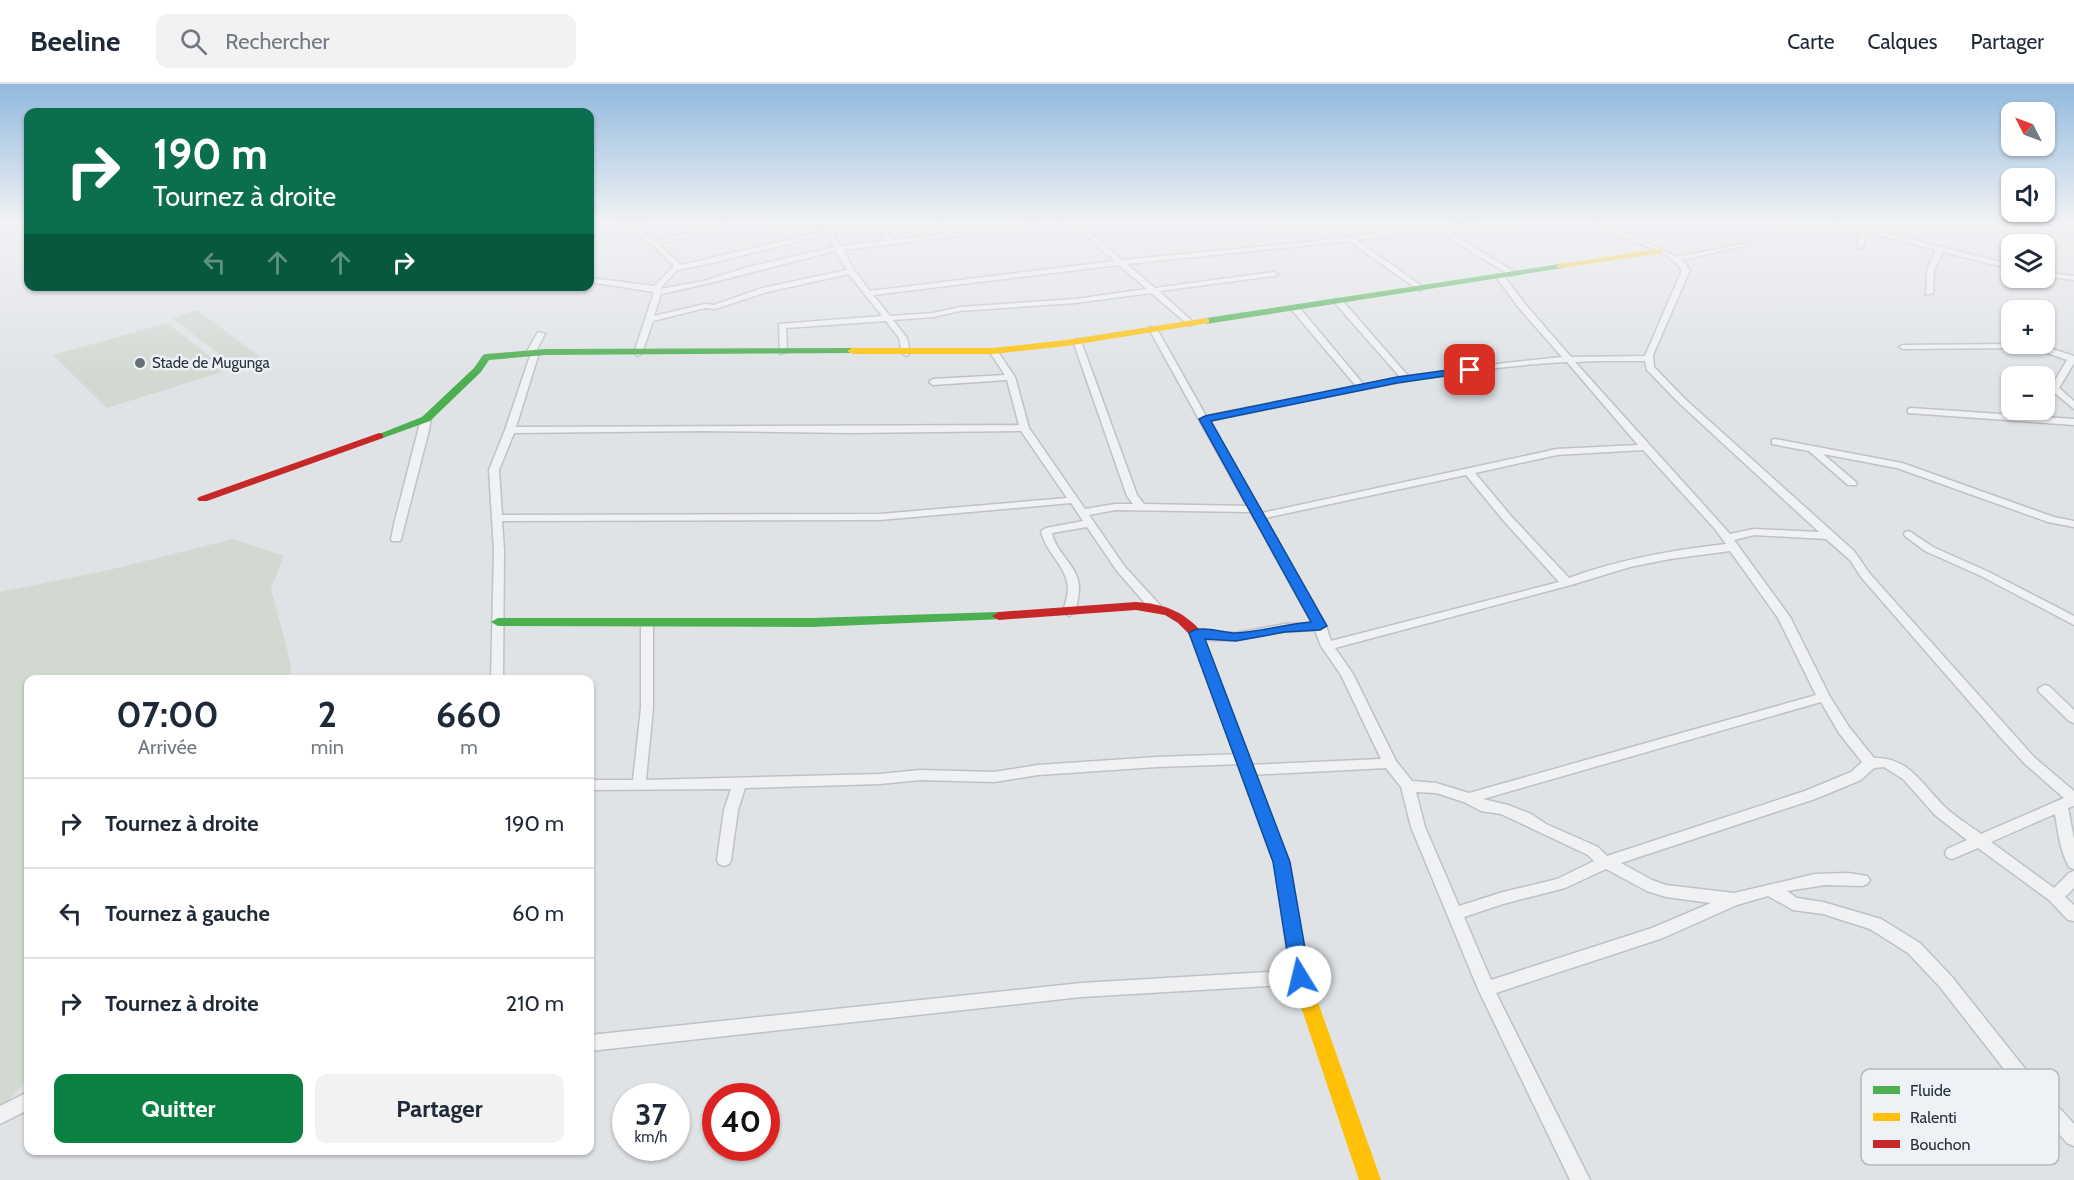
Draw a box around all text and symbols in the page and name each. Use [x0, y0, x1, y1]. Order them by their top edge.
search box [156, 14, 576, 68]
text: Beeline [30, 24, 120, 58]
icon: search [177, 25, 210, 58]
text: Rechercher [225, 28, 329, 55]
text: Carte [1787, 29, 1835, 54]
text: Calques [1868, 29, 1938, 54]
text: Partager [1971, 29, 2044, 54]
north arrow [2001, 102, 2055, 156]
map controls [2001, 102, 2055, 420]
text: 190 m [153, 128, 268, 180]
icon: right [54, 132, 132, 210]
button: sound [2001, 168, 2055, 222]
text: Tournez à droite [153, 180, 336, 213]
button: layers [2001, 234, 2055, 288]
icon: left [198, 246, 231, 279]
icon: ahead [261, 246, 294, 279]
icon: ahead [324, 246, 357, 279]
icon: right [387, 246, 420, 279]
button: + [2001, 300, 2055, 354]
pin [1444, 344, 1495, 395]
icon: arrive [1453, 353, 1486, 386]
place label: Stade de Mugunga [152, 354, 271, 372]
marker: Stade de Mugunga [133, 356, 147, 370]
button: − [2001, 366, 2055, 420]
text: 07:00 [116, 692, 219, 736]
text: 2 [318, 692, 337, 736]
text: 660 [436, 692, 502, 736]
text: Arrivée [138, 735, 197, 759]
text: min [311, 735, 344, 759]
text: m [460, 735, 478, 759]
icon: right [54, 807, 87, 840]
text: Tournez à droite [105, 810, 259, 837]
text: 190 m [505, 810, 564, 837]
icon: left [54, 897, 87, 930]
text: Tournez à gauche [105, 900, 270, 927]
text: 60 m [512, 900, 564, 927]
position arrow [1268, 945, 1332, 1009]
icon: right [54, 987, 87, 1020]
text: Tournez à droite [105, 990, 259, 1017]
text: 210 m [506, 990, 564, 1017]
legend [1861, 1069, 2059, 1165]
button: Quitter [54, 1074, 303, 1143]
button: Partager [315, 1074, 564, 1143]
text: Fluide [1910, 1081, 1951, 1100]
speed limit sign: 40 [702, 1083, 780, 1161]
text: 37 [635, 1096, 667, 1133]
text: Ralenti [1910, 1108, 1957, 1127]
text: km/h [635, 1128, 667, 1146]
text: Bouchon [1910, 1135, 1970, 1154]

